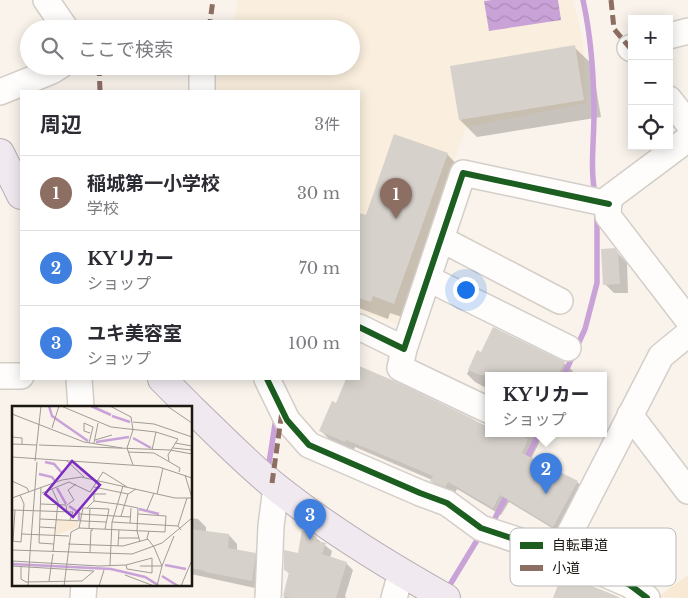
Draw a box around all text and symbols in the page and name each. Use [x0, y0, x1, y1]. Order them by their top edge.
map controls [628, 15, 673, 150]
button: + [628, 15, 673, 60]
search box [20, 20, 360, 75]
icon: search [38, 34, 66, 62]
text: ここで検索 [78, 38, 173, 61]
button: − [628, 60, 673, 105]
button: locate [628, 105, 673, 150]
text: 周辺 [40, 112, 82, 138]
text: 3件 [314, 114, 340, 134]
text: 稲城第一小学校 [87, 172, 220, 195]
pin: 1 [380, 178, 412, 219]
text: 1 [53, 183, 59, 203]
text: 30 m [297, 183, 340, 203]
text: 学校 [87, 198, 119, 218]
text: KYリカー [87, 247, 174, 270]
text: 2 [51, 258, 61, 278]
text: 70 m [299, 258, 340, 278]
text: ショップ [87, 273, 151, 293]
your location [453, 277, 479, 303]
text: ユキ美容室 [87, 322, 182, 345]
text: 3 [51, 333, 61, 353]
text: 100 m [288, 333, 340, 353]
text: ショップ [87, 348, 151, 368]
popup [485, 372, 607, 437]
text: KYリカー [502, 383, 590, 406]
inset map [12, 406, 192, 586]
text: ショップ [502, 409, 566, 429]
pin: 2 [530, 453, 562, 494]
pin: 3 [294, 499, 326, 540]
legend [510, 528, 676, 586]
text: 自転車道 [552, 536, 608, 554]
text: 小道 [552, 559, 580, 577]

